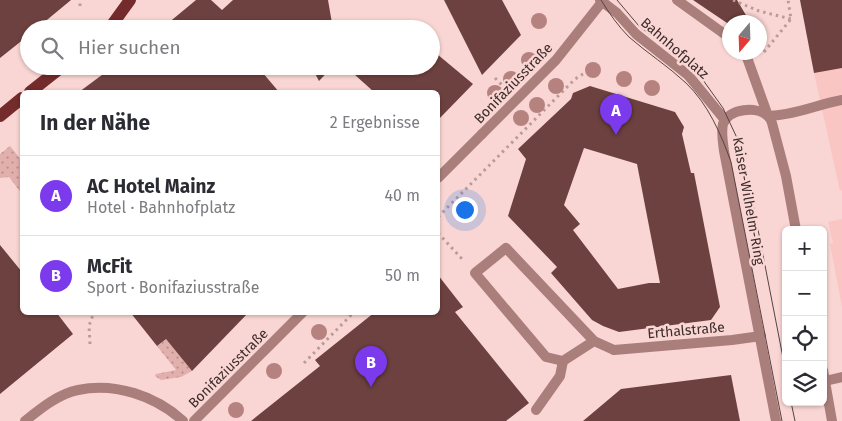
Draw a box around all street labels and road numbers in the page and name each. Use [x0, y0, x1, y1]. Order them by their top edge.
street label: Bahnhofplatz [637, 14, 712, 83]
street label: Bonifaziusstraße [471, 39, 556, 127]
street label: Kaiser-Wilhelm-Ring [729, 136, 768, 267]
street label: Erthalstraße [647, 319, 725, 342]
street label: Bonifaziusstraße [185, 325, 272, 412]

